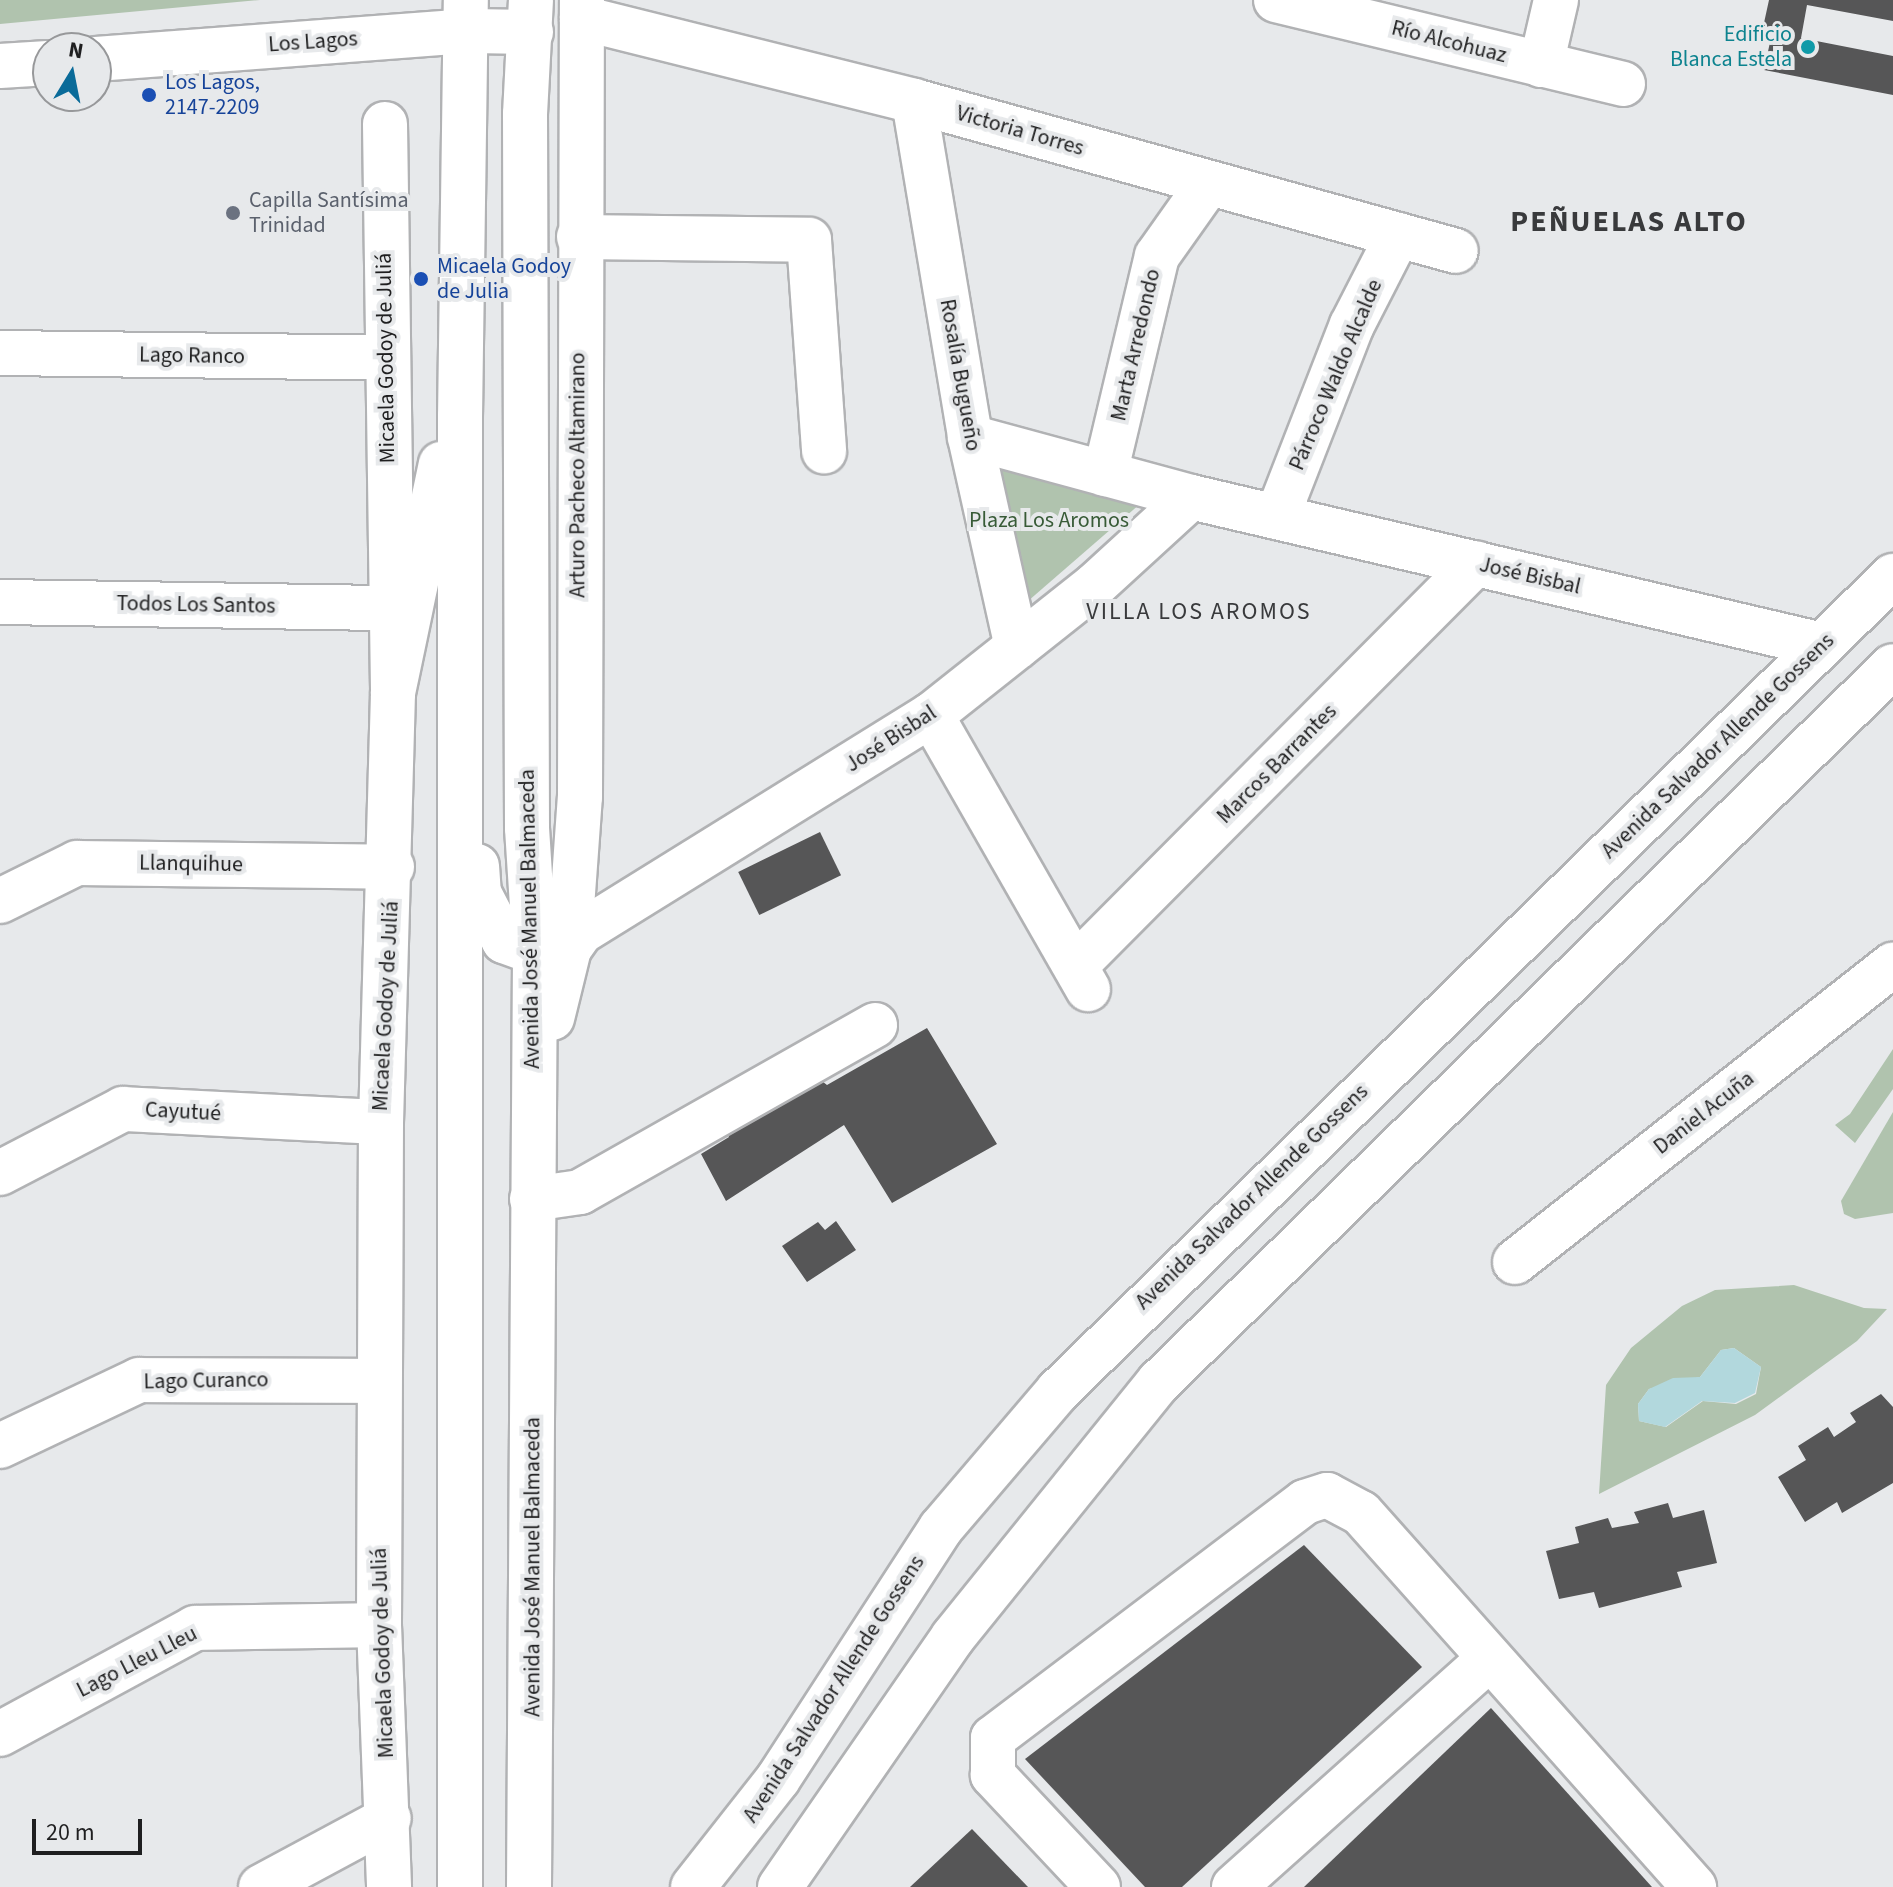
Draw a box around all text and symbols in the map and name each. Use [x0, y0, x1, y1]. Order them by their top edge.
street label: Río Alcohuaz [1389, 15, 1509, 69]
place label: Edificio Blanca Estela [1670, 21, 1792, 72]
street label: Los Lagos [267, 26, 359, 58]
north arrow [32, 32, 112, 112]
text: N [66, 33, 86, 67]
marker: Edificio Blanca Estela [1799, 38, 1817, 56]
place label: Los Lagos, 2147-2209 [165, 69, 260, 120]
marker: Los Lagos, 2147-2209 [140, 86, 158, 104]
street label: Victoria Torres [953, 100, 1087, 162]
place label: Capilla Santísima Trinidad [249, 187, 409, 238]
marker: Capilla Santísima Trinidad [224, 204, 242, 222]
district label: PEÑUELAS ALTO [1510, 204, 1748, 240]
street label: Micaela Godoy de Juliá [371, 252, 401, 464]
place label: Micaela Godoy de Julia [437, 253, 571, 304]
street label: Marta Arredondo [1106, 266, 1166, 424]
marker: Micaela Godoy de Julia [412, 270, 430, 288]
street label: Párroco Waldo Alcalde [1284, 276, 1388, 474]
street label: Rosalía Bugueño [934, 297, 986, 453]
street label: Lago Ranco [139, 342, 245, 370]
street label: Arturo Pacheco Altamirano [565, 352, 591, 598]
park label: Plaza Los Aromos [969, 508, 1129, 534]
street label: José Bisbal [1477, 552, 1583, 600]
street label: Todos Los Santos [116, 590, 276, 620]
district label: VILLA LOS AROMOS [1086, 598, 1312, 626]
street label: Avenida Salvador Allende Gossens [1596, 628, 1840, 864]
street label: Marcos Barrantes [1212, 699, 1342, 829]
street label: José Bisbal [841, 700, 941, 778]
street label: Avenida José Manuel Balmaceda [514, 769, 546, 1069]
street label: Llanquihue [139, 850, 243, 878]
street label: Micaela Godoy de Juliá [367, 900, 405, 1112]
street label: Daniel Acuña [1649, 1066, 1759, 1160]
street label: Avenida Salvador Allende Gossens [1130, 1079, 1374, 1315]
street label: Cayutué [144, 1097, 222, 1127]
street label: Lago Curanco [143, 1367, 269, 1395]
street label: Avenida José Manuel Balmaceda [520, 1417, 546, 1717]
street label: Micaela Godoy de Juliá [366, 1547, 400, 1759]
street label: Avenida Salvador Allende Gossens [738, 1550, 930, 1828]
street label: Lago Lleu Lleu [72, 1620, 202, 1704]
scale bar [36, 1803, 146, 1853]
text: 20 m [46, 1815, 95, 1850]

